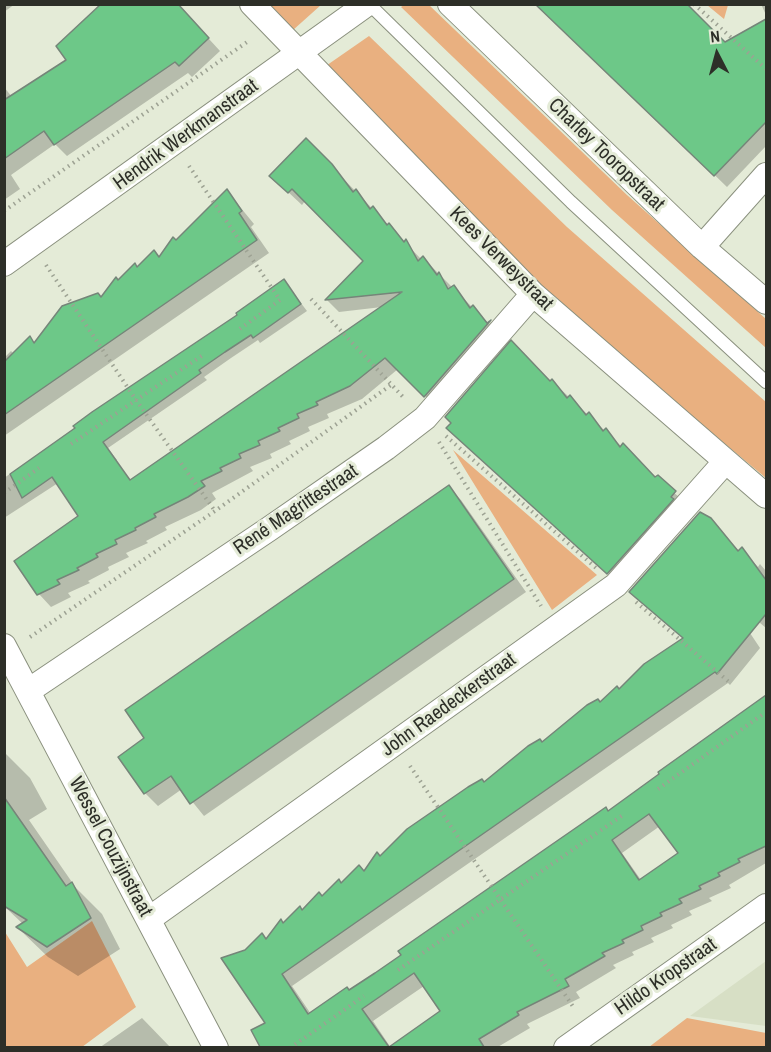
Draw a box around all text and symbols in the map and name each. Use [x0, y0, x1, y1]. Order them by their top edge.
north arrow [687, 24, 747, 84]
text: N [709, 25, 721, 48]
street label: Hendrik Werkmanstraat [109, 74, 263, 196]
street label: Charley Tooropstraat [543, 93, 669, 217]
street label: Kees Verweystraat [444, 202, 558, 316]
street label: René Magrittestraat [229, 460, 363, 560]
street label: John Raedeckerstraat [377, 648, 521, 762]
street label: Wessel Couzijnstraat [63, 773, 157, 921]
street label: Hildo Kropstraat [611, 933, 721, 1021]

